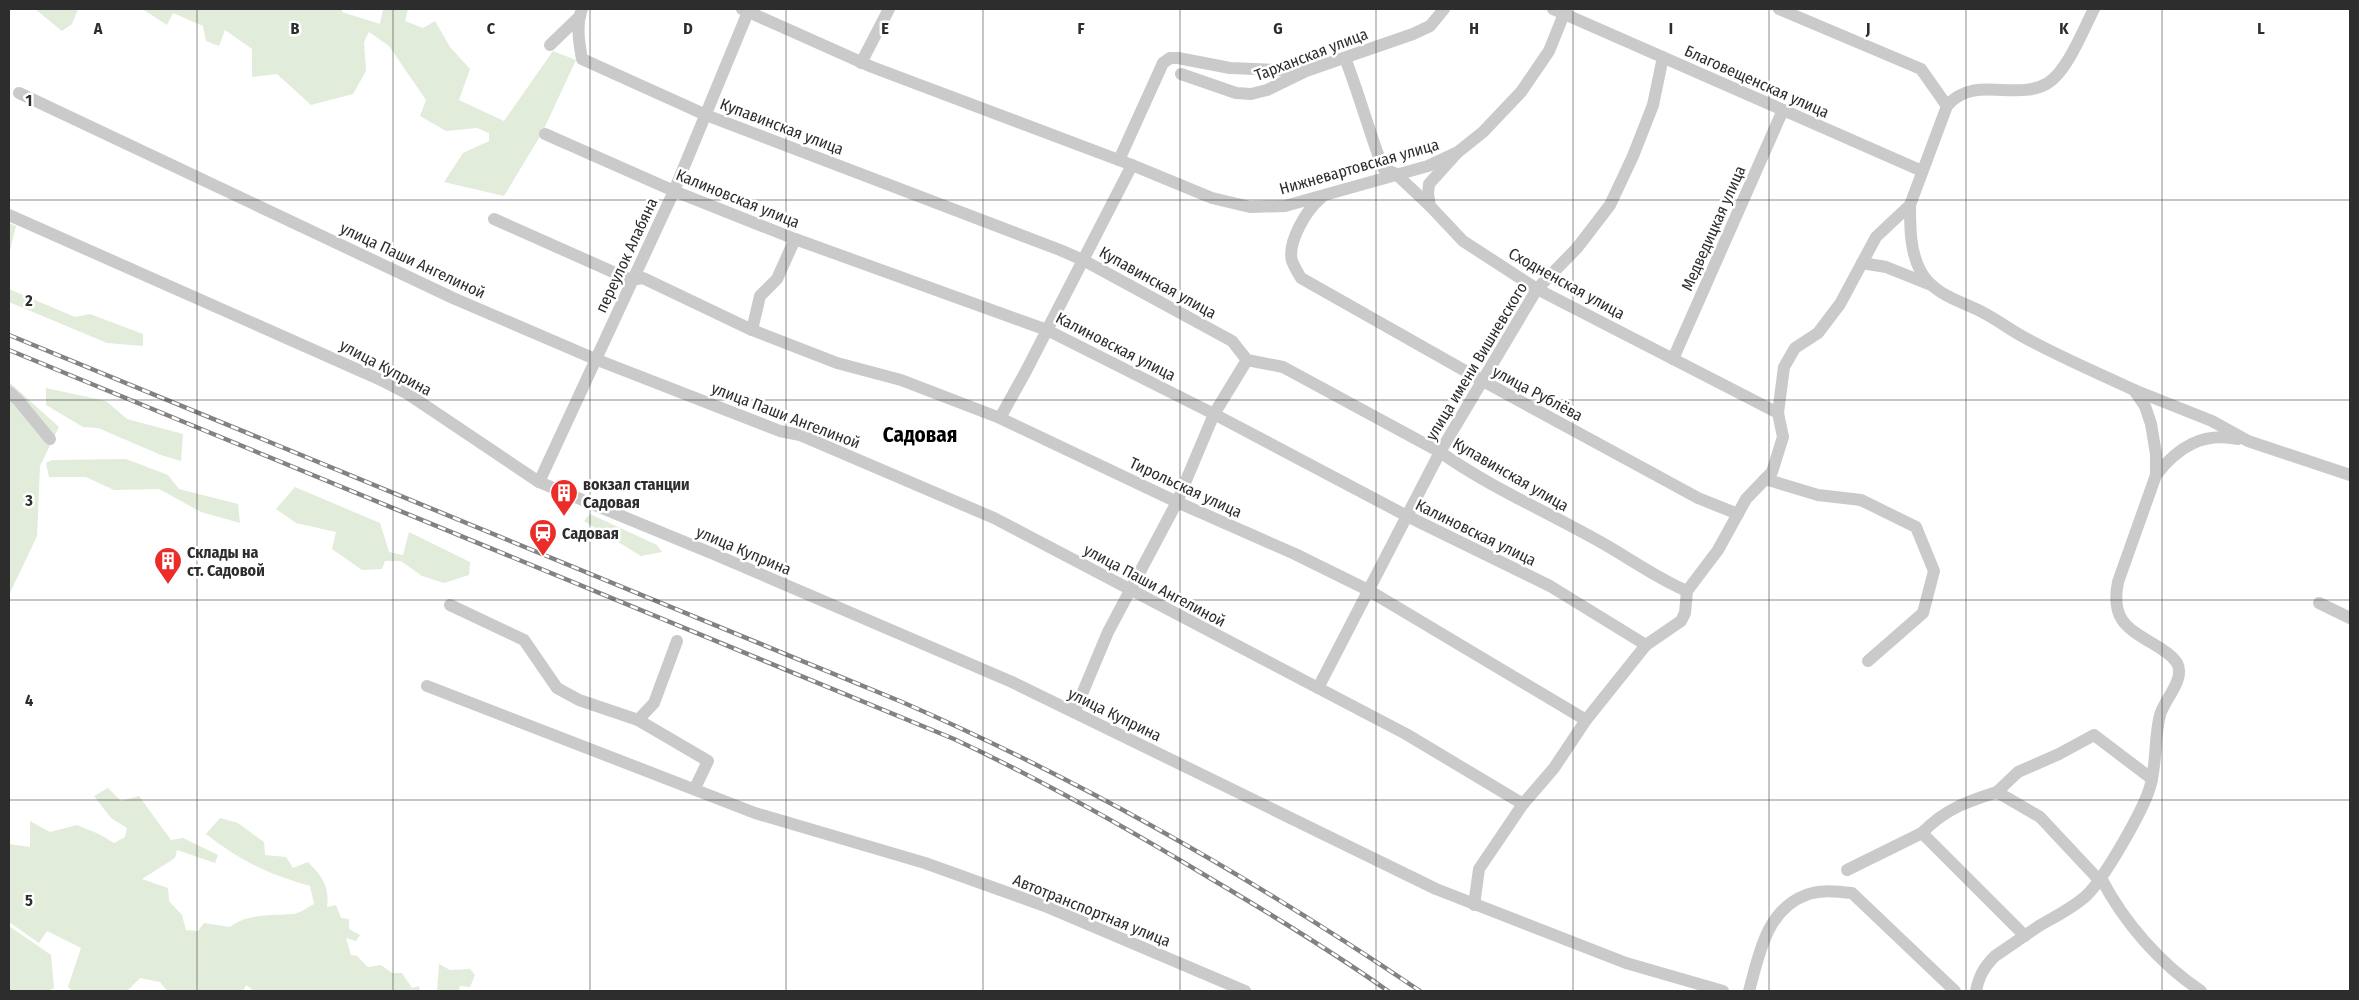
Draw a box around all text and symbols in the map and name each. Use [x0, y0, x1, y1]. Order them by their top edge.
text: A [93, 19, 103, 38]
text: B [291, 19, 300, 38]
text: C [487, 19, 496, 38]
text: D [683, 19, 693, 38]
text: E [881, 19, 889, 38]
text: F [1077, 19, 1085, 38]
text: G [1273, 19, 1283, 38]
text: H [1469, 19, 1479, 38]
text: I [1669, 19, 1673, 38]
text: J [1865, 19, 1870, 38]
text: K [2059, 19, 2069, 38]
text: L [2257, 19, 2265, 38]
street label: Тарханская улица [1252, 24, 1371, 85]
street label: Благовещенская улица [1682, 41, 1832, 122]
text: 1 [26, 91, 32, 110]
street label: Купавинская улица [717, 94, 846, 159]
street label: Нижневартовская улица [1277, 135, 1441, 198]
street label: Медведицкая улица [1677, 163, 1750, 294]
street label: Калиновская улица [673, 165, 803, 232]
street label: переулок Алабяна [592, 195, 661, 316]
street label: улица Паши Ангелиной [337, 218, 488, 302]
street label: Купавинская улица [1096, 242, 1220, 323]
street label: Сходненская улица [1505, 244, 1628, 323]
street label: улица имени Вишневского [1422, 279, 1531, 444]
text: 2 [24, 291, 33, 310]
street label: Калиновская улица [1053, 308, 1179, 385]
street label: улица Куприна [337, 335, 435, 400]
street label: улица Рублёва [1489, 362, 1586, 425]
street label: улица Паши Ангелиной [709, 378, 863, 453]
district label: Садовая [883, 422, 957, 448]
street label: Купавинская улица [1449, 434, 1572, 515]
street label: Тирольская улица [1127, 453, 1245, 522]
place label: вокзал станции Садовая [583, 475, 690, 512]
building icon: вокзал станции Садовая [549, 478, 579, 517]
text: 3 [24, 491, 33, 510]
street label: Калиновская улица [1412, 495, 1539, 570]
station icon: Садовая [528, 518, 558, 557]
street label: улица Куприна [693, 522, 794, 579]
place label: Садовая [562, 524, 619, 543]
street label: улица Паши Ангелиной [1081, 540, 1229, 631]
place label: Склады на ст. Садовой [187, 543, 265, 580]
building icon: Склады на ст. Садовой [153, 546, 183, 585]
street label: улица Куприна [1065, 684, 1165, 745]
text: 4 [25, 691, 33, 710]
street label: Автотранспортная улица [1010, 870, 1173, 951]
text: 5 [25, 891, 33, 910]

